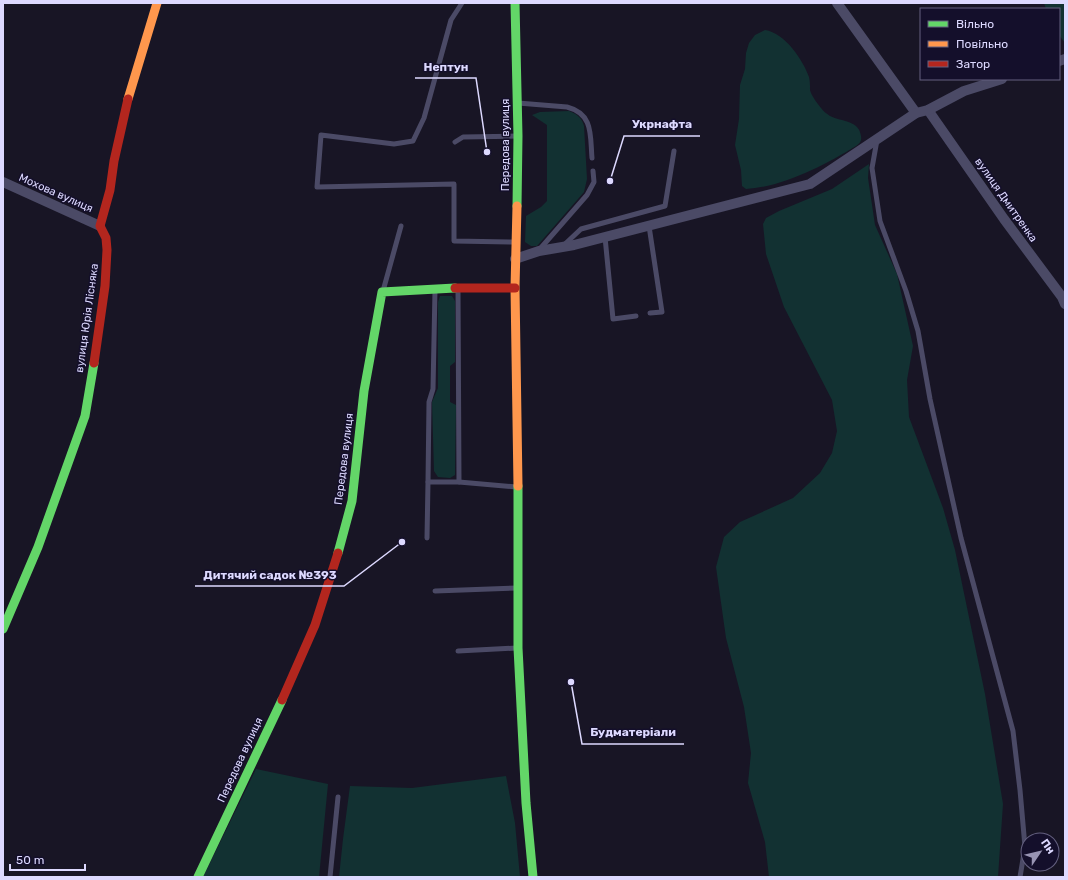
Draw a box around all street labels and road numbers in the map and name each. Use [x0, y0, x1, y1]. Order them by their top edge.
street label: Передова вулиця [499, 99, 512, 191]
street label: вулиця Дмитренка [972, 156, 1040, 244]
street label: Мохова вулиця [17, 171, 95, 215]
street label: вулиця Юрія Лісняка [73, 263, 101, 373]
street label: Передова вулиця [332, 412, 356, 506]
street label: Передова вулиця [215, 715, 265, 805]

